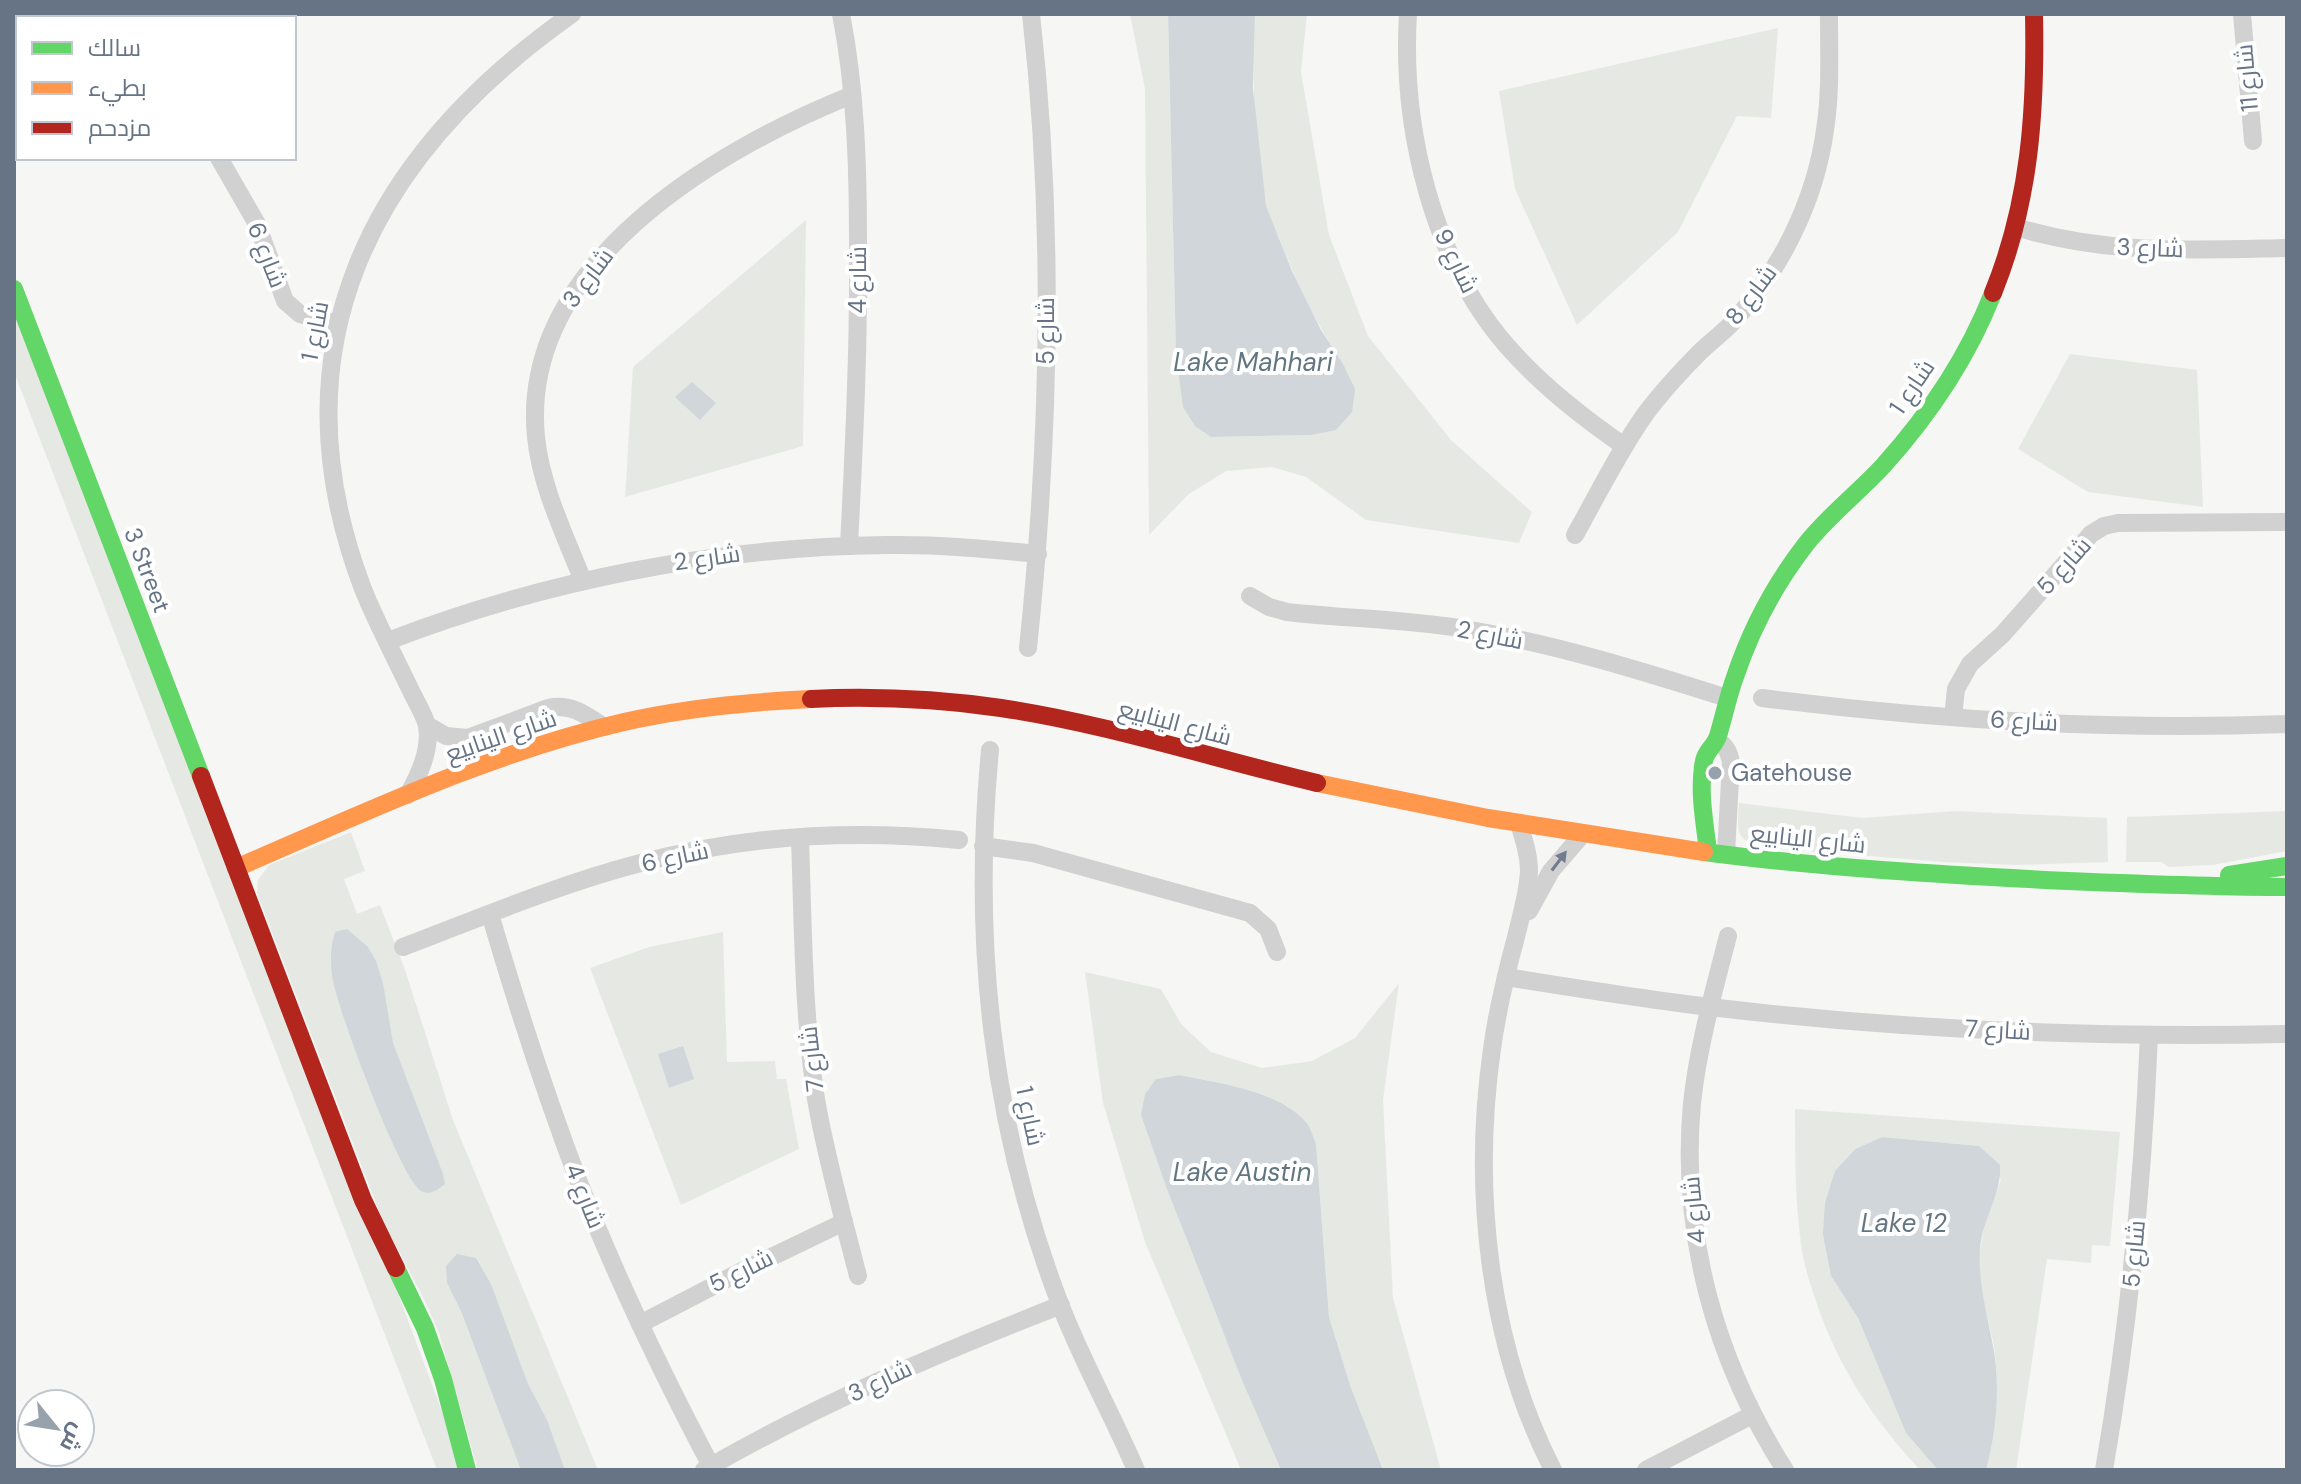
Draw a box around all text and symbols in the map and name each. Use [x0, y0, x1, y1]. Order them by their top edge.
legend [16, 16, 296, 160]
text: سالك [88, 32, 141, 63]
street label: شارع 11 [2228, 43, 2266, 113]
text: بطيء [88, 72, 147, 107]
text: مزدحم [88, 112, 151, 144]
street label: شارع 6 [240, 218, 294, 292]
street label: شارع 9 [1427, 223, 1485, 299]
street label: شارع 3 [2116, 231, 2184, 265]
street label: شارع 3 [555, 242, 621, 314]
street label: شارع 4 [842, 246, 874, 314]
street label: شارع 8 [1718, 258, 1784, 332]
street label: شارع 5 [1030, 297, 1062, 365]
street label: شارع 1 [294, 298, 336, 364]
water label: Lake Mahhari [1173, 345, 1333, 379]
street label: شارع 1 [1882, 353, 1942, 421]
street label: 3 Street [117, 523, 178, 617]
street label: شارع 5 [2030, 530, 2098, 602]
street label: شارع 2 [672, 538, 742, 578]
street label: شارع 2 [1454, 613, 1526, 657]
street label: شارع الينابيع [1115, 693, 1235, 753]
street label: شارع الينابيع [441, 702, 561, 770]
street label: شارع 6 [1989, 703, 2059, 739]
place label: Gatehouse [1731, 757, 1852, 788]
marker: Gatehouse [1706, 764, 1724, 782]
street label: شارع الينابيع [1749, 817, 1867, 861]
street label: شارع 6 [638, 834, 712, 880]
one-way arrow [1551, 850, 1567, 872]
street label: شارع 7 [1964, 1012, 2032, 1048]
street label: شارع 7 [793, 1025, 831, 1093]
street label: شارع 1 [1008, 1083, 1052, 1149]
water label: Lake Austin [1173, 1155, 1311, 1189]
street label: شارع 4 [558, 1159, 612, 1233]
street label: شارع 4 [1675, 1175, 1713, 1245]
water label: Lake 12 [1861, 1206, 1947, 1240]
street label: شارع 5 [2115, 1219, 2153, 1289]
street label: شارع 5 [704, 1242, 778, 1300]
street label: شارع 3 [843, 1352, 917, 1410]
north arrow [16, 1388, 96, 1468]
text: ش [53, 1418, 93, 1457]

